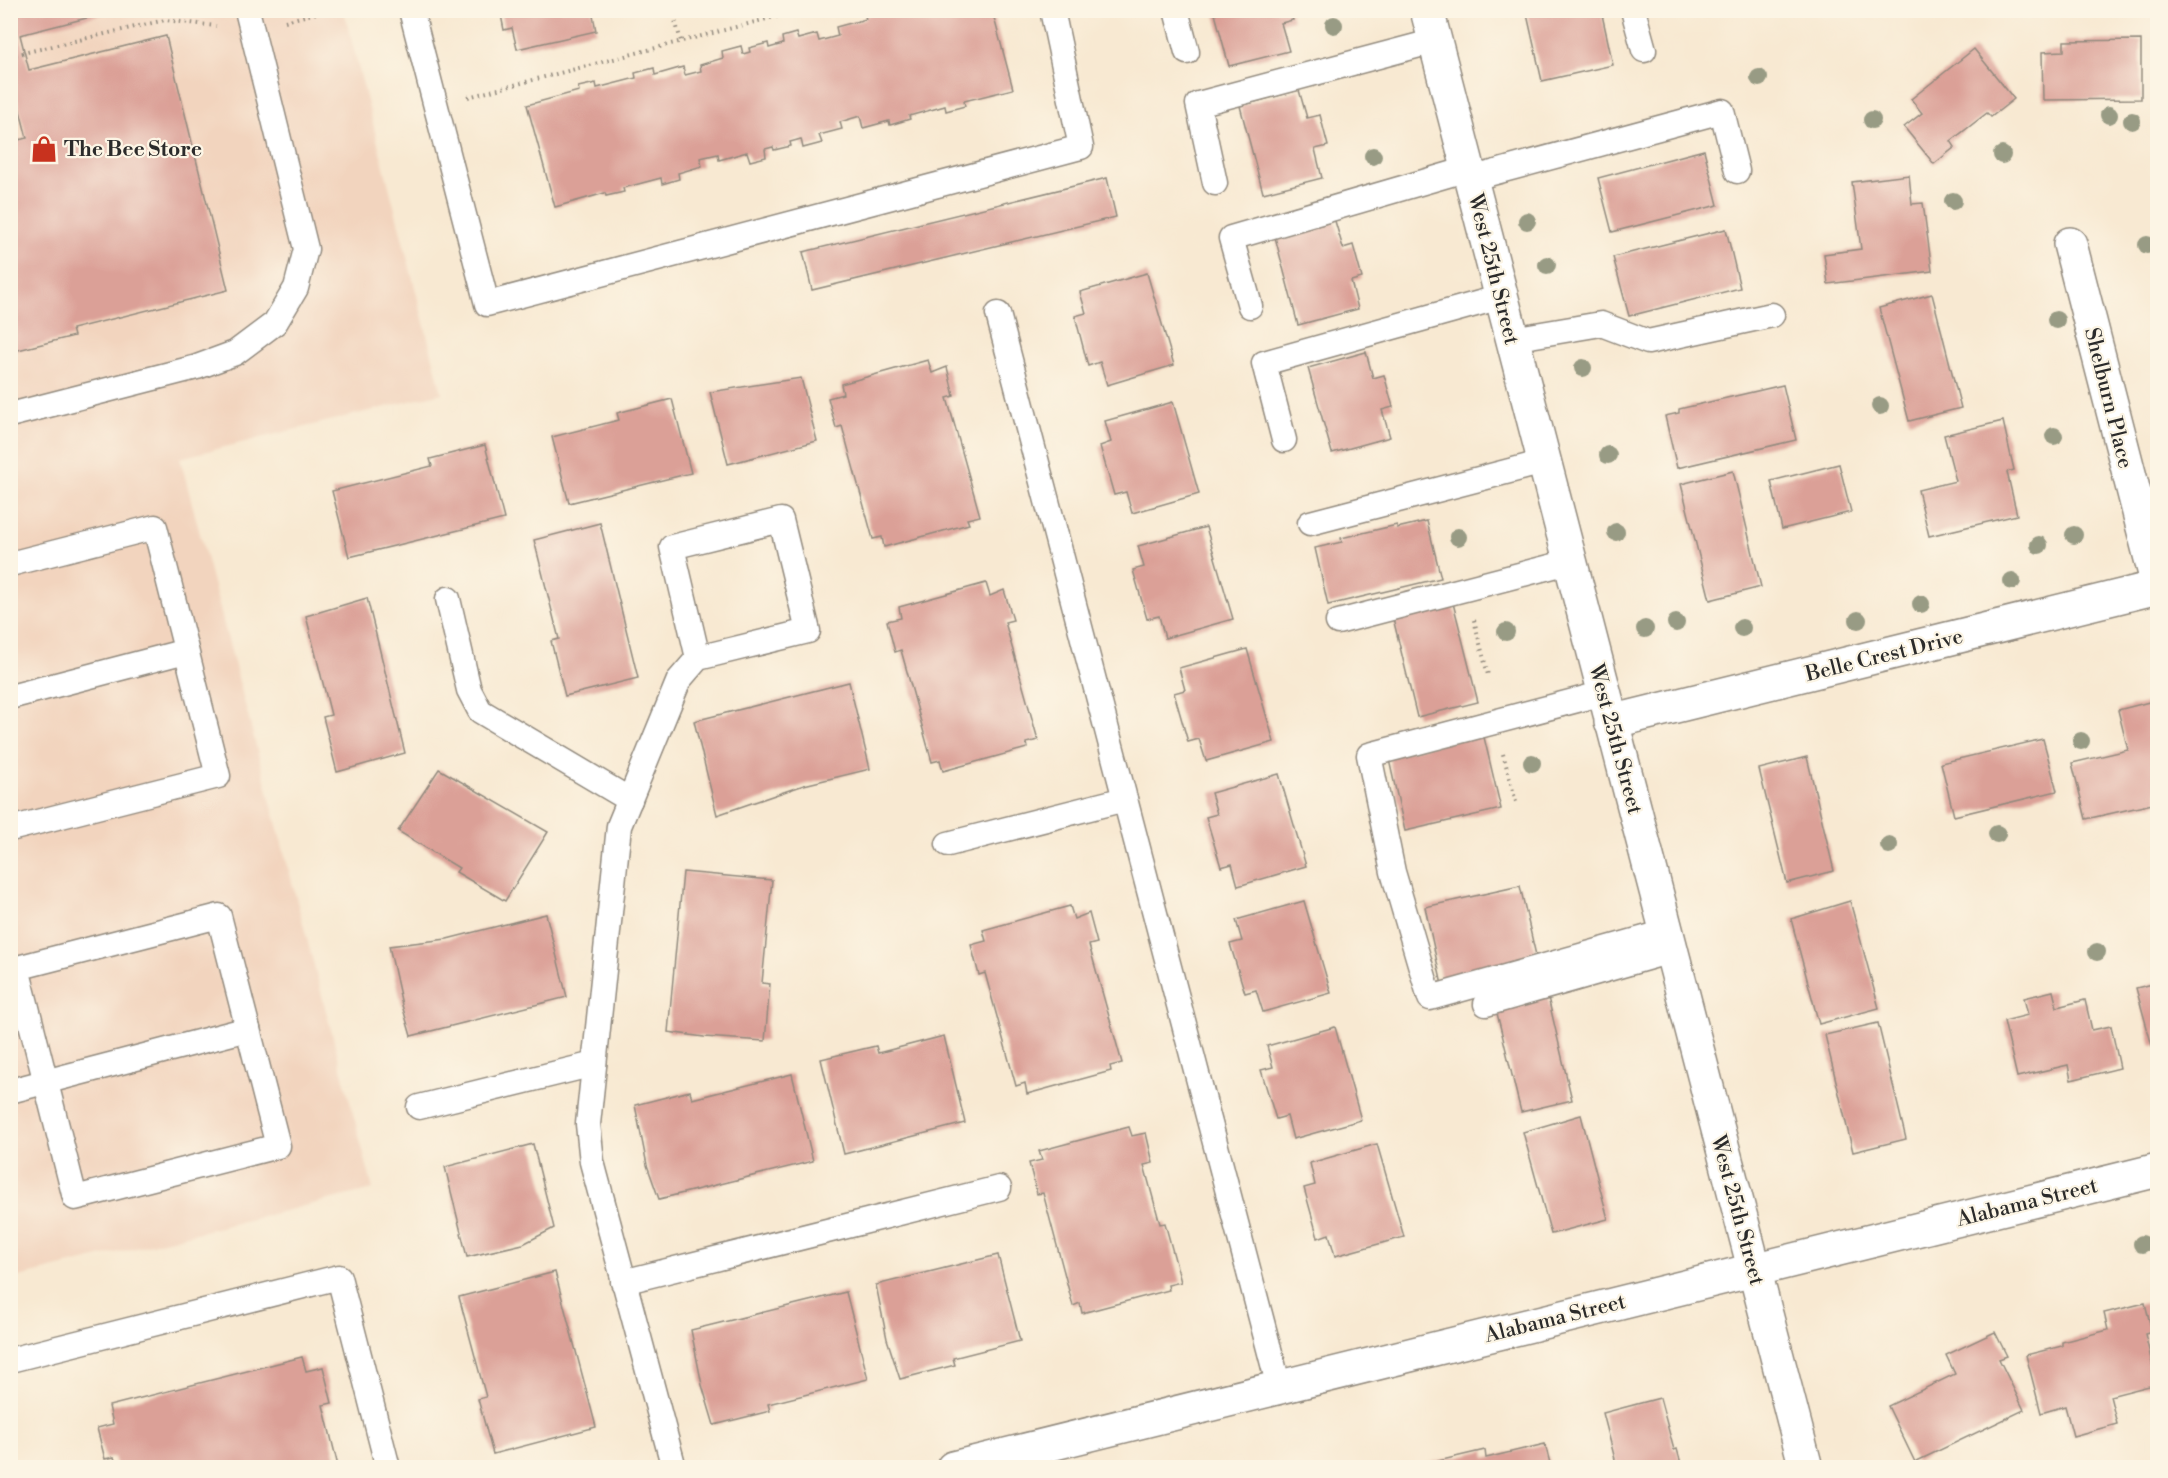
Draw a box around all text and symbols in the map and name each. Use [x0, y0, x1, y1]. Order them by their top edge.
shop icon: The Bee Store [29, 134, 59, 164]
place label: The Bee Store [64, 137, 202, 163]
street label: West 25th Street [1461, 190, 1524, 348]
street label: Shelburn Place [2078, 325, 2138, 471]
street label: Belle Crest Drive [1802, 624, 1966, 688]
street label: West 25th Street [1582, 660, 1648, 818]
street label: West 25th Street [1704, 1131, 1770, 1289]
street label: Alabama Street [1953, 1173, 2101, 1233]
street label: Alabama Street [1481, 1289, 1629, 1349]

